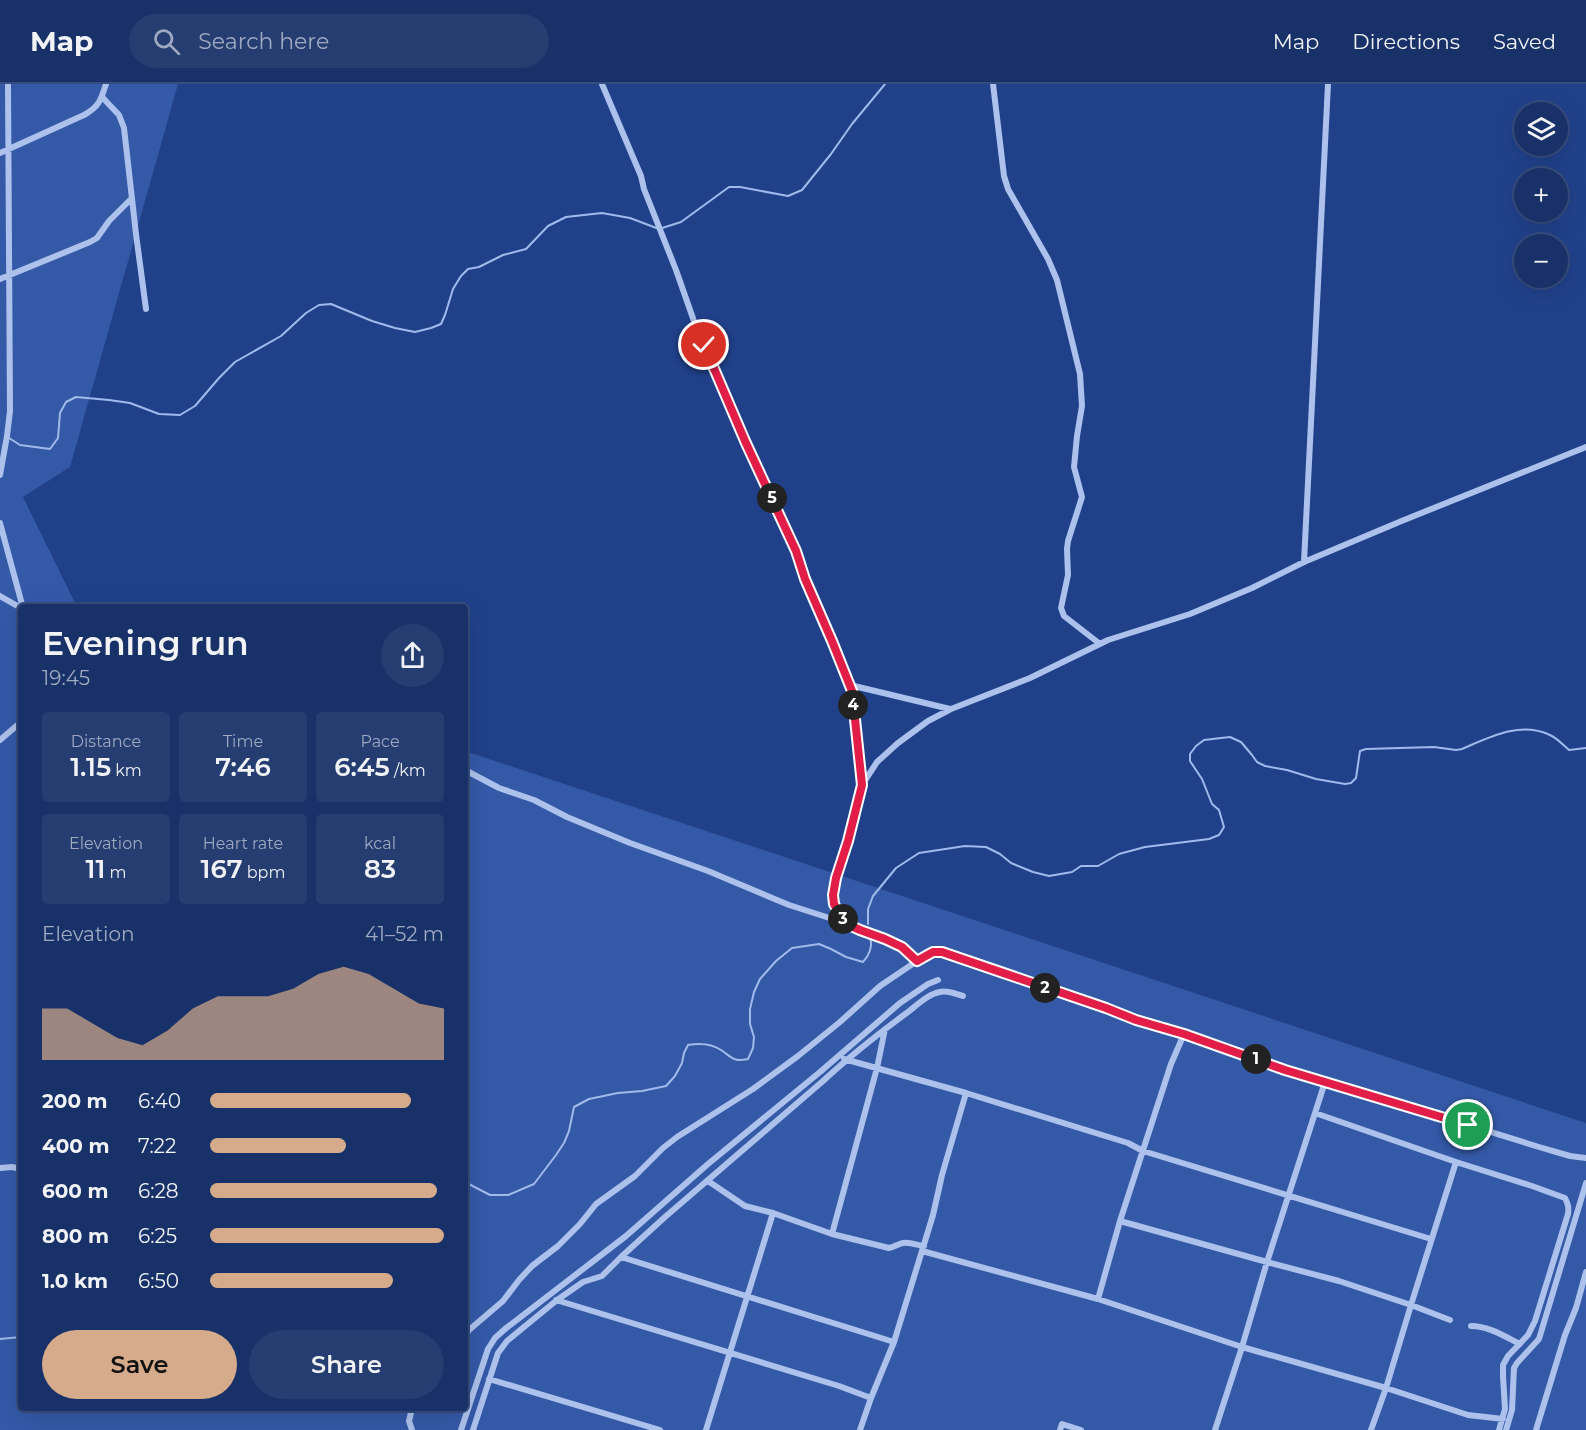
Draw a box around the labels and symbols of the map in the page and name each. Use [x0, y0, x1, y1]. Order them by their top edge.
pin [678, 319, 729, 370]
pin: 5 [757, 483, 787, 513]
pin: 4 [838, 690, 868, 720]
pin: 3 [828, 904, 858, 934]
pin: 2 [1030, 973, 1060, 1003]
pin: 1 [1241, 1044, 1271, 1074]
pin [1442, 1099, 1493, 1150]

